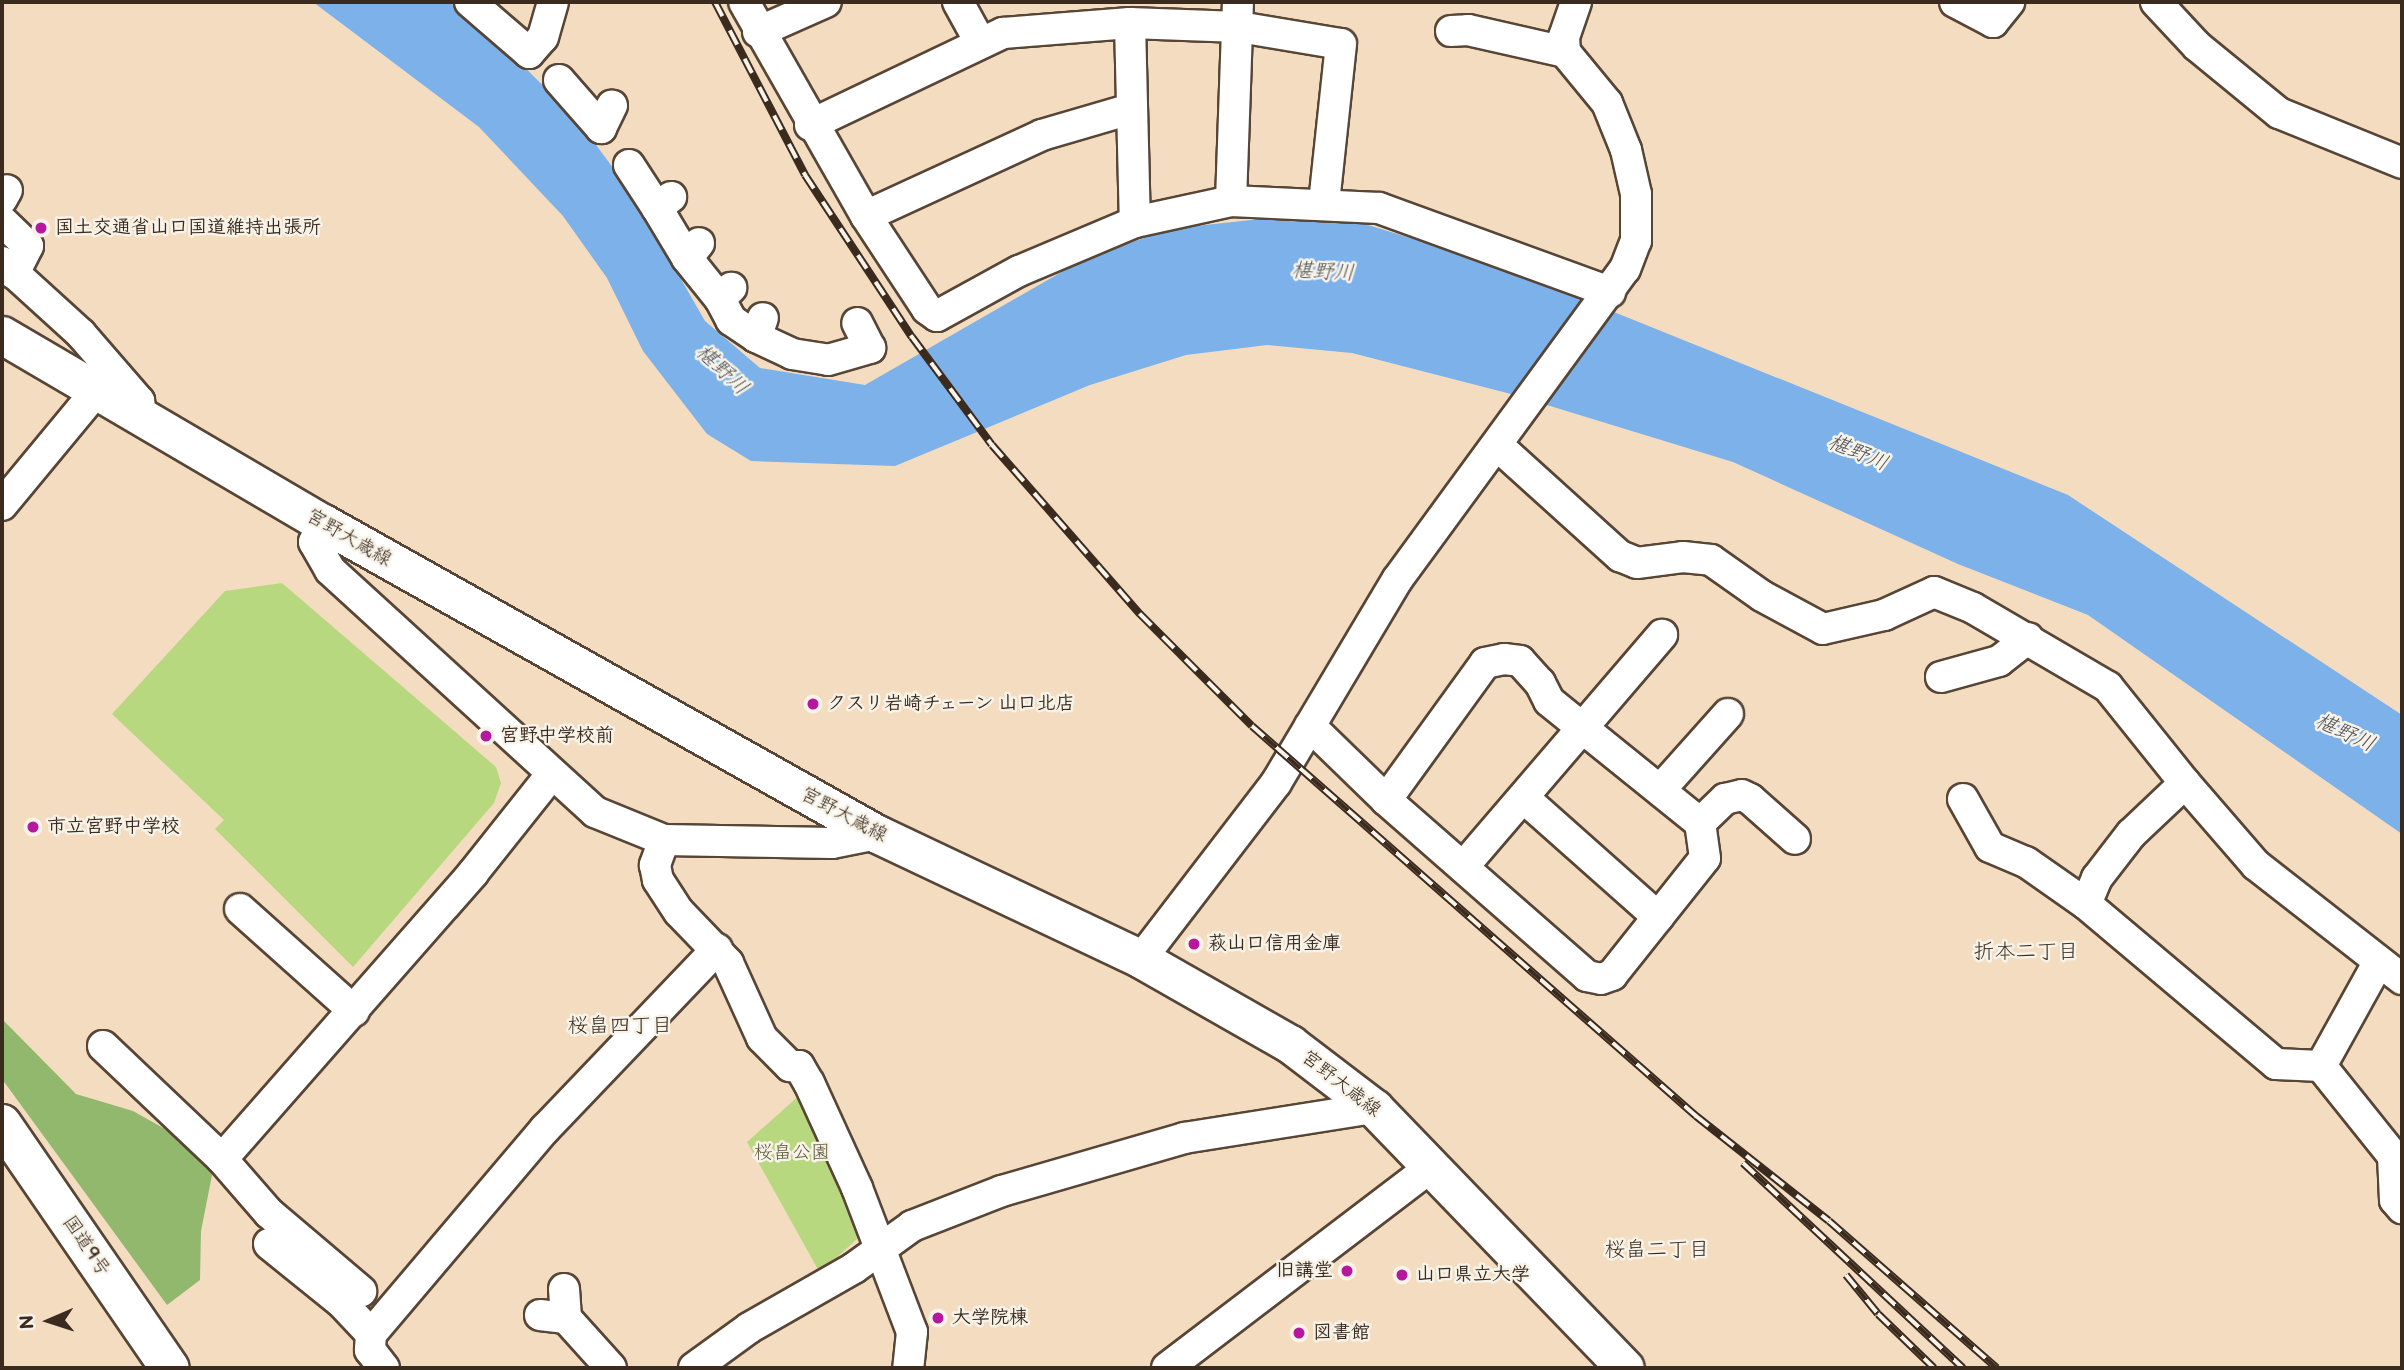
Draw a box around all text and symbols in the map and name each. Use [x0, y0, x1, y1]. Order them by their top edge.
place label: 国土交通省山口国道維持出張所 [55, 217, 321, 239]
marker: 国土交通省山口国道維持出張所 [33, 220, 49, 236]
water label: 椹野川 [1291, 258, 1355, 286]
water label: 椹野川 [690, 339, 754, 401]
water label: 椹野川 [1824, 429, 1892, 477]
street label: 宮野大歳線 [302, 504, 396, 572]
place label: クスリ岩崎チェーン 山口北店 [827, 693, 1078, 715]
marker: クスリ岩崎チェーン 山口北店 [805, 696, 821, 712]
water label: 椹野川 [2311, 708, 2379, 758]
place label: 宮野中学校前 [500, 725, 614, 747]
marker: 宮野中学校前 [478, 728, 494, 744]
street label: 宮野大歳線 [797, 783, 891, 847]
place label: 市立宮野中学校 [47, 816, 180, 838]
marker: 市立宮野中学校 [25, 819, 41, 835]
place label: 萩山口信用金庫 [1208, 933, 1341, 955]
marker: 萩山口信用金庫 [1186, 936, 1202, 952]
district label: 折本二丁目 [1974, 939, 2078, 965]
district label: 桜畠四丁目 [568, 1013, 672, 1039]
street label: 宮野大歳線 [1297, 1046, 1385, 1122]
park label: 桜畠公園 [754, 1142, 830, 1164]
street label: 国道9号 [58, 1211, 114, 1281]
district label: 桜畠二丁目 [1605, 1237, 1709, 1263]
place label: 旧講堂 [1276, 1260, 1333, 1282]
marker: 旧講堂 [1339, 1263, 1355, 1279]
place label: 山口県立大学 [1416, 1264, 1530, 1286]
marker: 山口県立大学 [1394, 1267, 1410, 1283]
north arrow [14, 1286, 84, 1356]
place label: 大学院棟 [952, 1307, 1028, 1329]
marker: 大学院棟 [930, 1310, 946, 1326]
text: N [16, 1314, 39, 1330]
place label: 図書館 [1313, 1322, 1370, 1344]
marker: 図書館 [1291, 1325, 1307, 1341]

